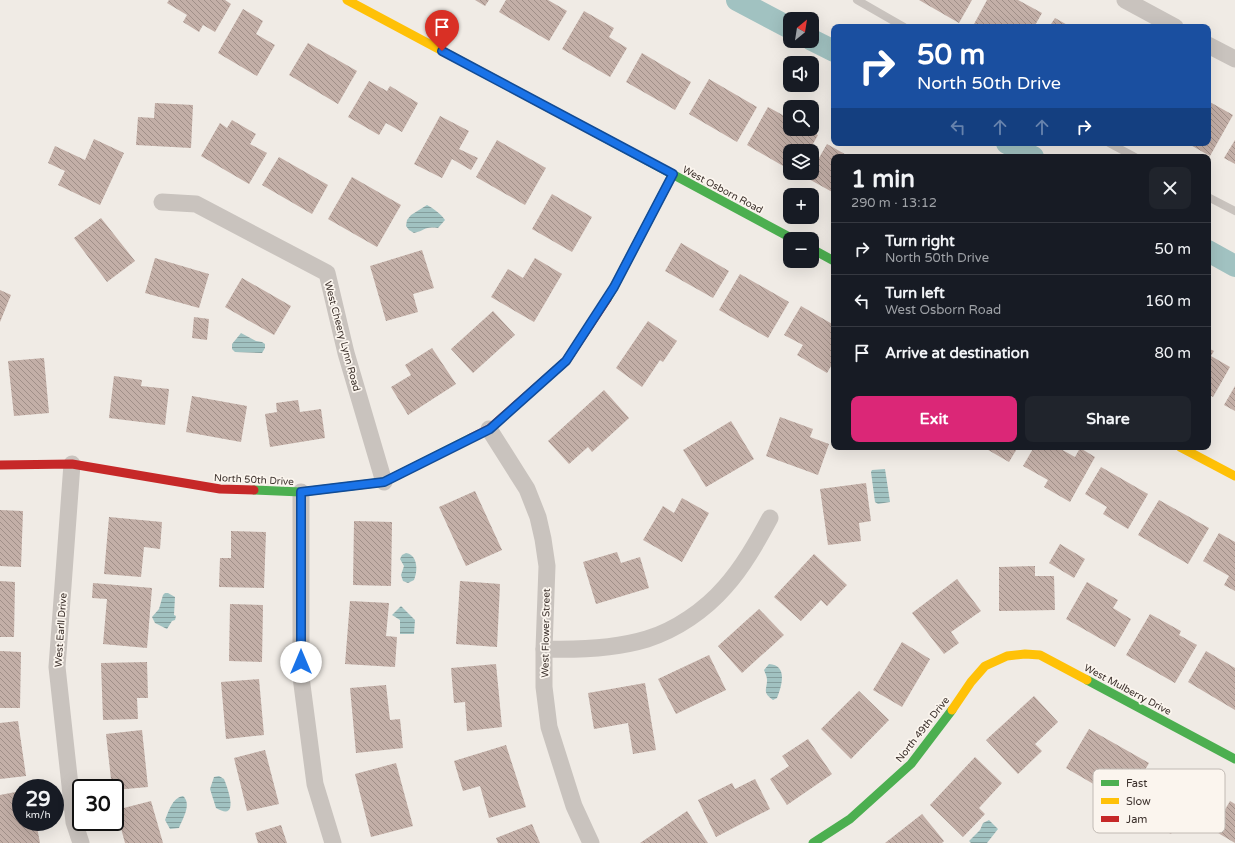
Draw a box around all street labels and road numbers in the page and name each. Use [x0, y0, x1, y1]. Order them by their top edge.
street label: West Osborn Road [680, 164, 765, 216]
street label: West Cheery Lynn Road [322, 280, 363, 393]
street label: North 50th Drive [214, 472, 295, 488]
street label: West Flower Street [539, 588, 553, 678]
street label: West Earll Drive [52, 592, 70, 668]
street label: West Mulberry Drive [1082, 662, 1173, 718]
street label: North 49th Drive [893, 694, 952, 765]

